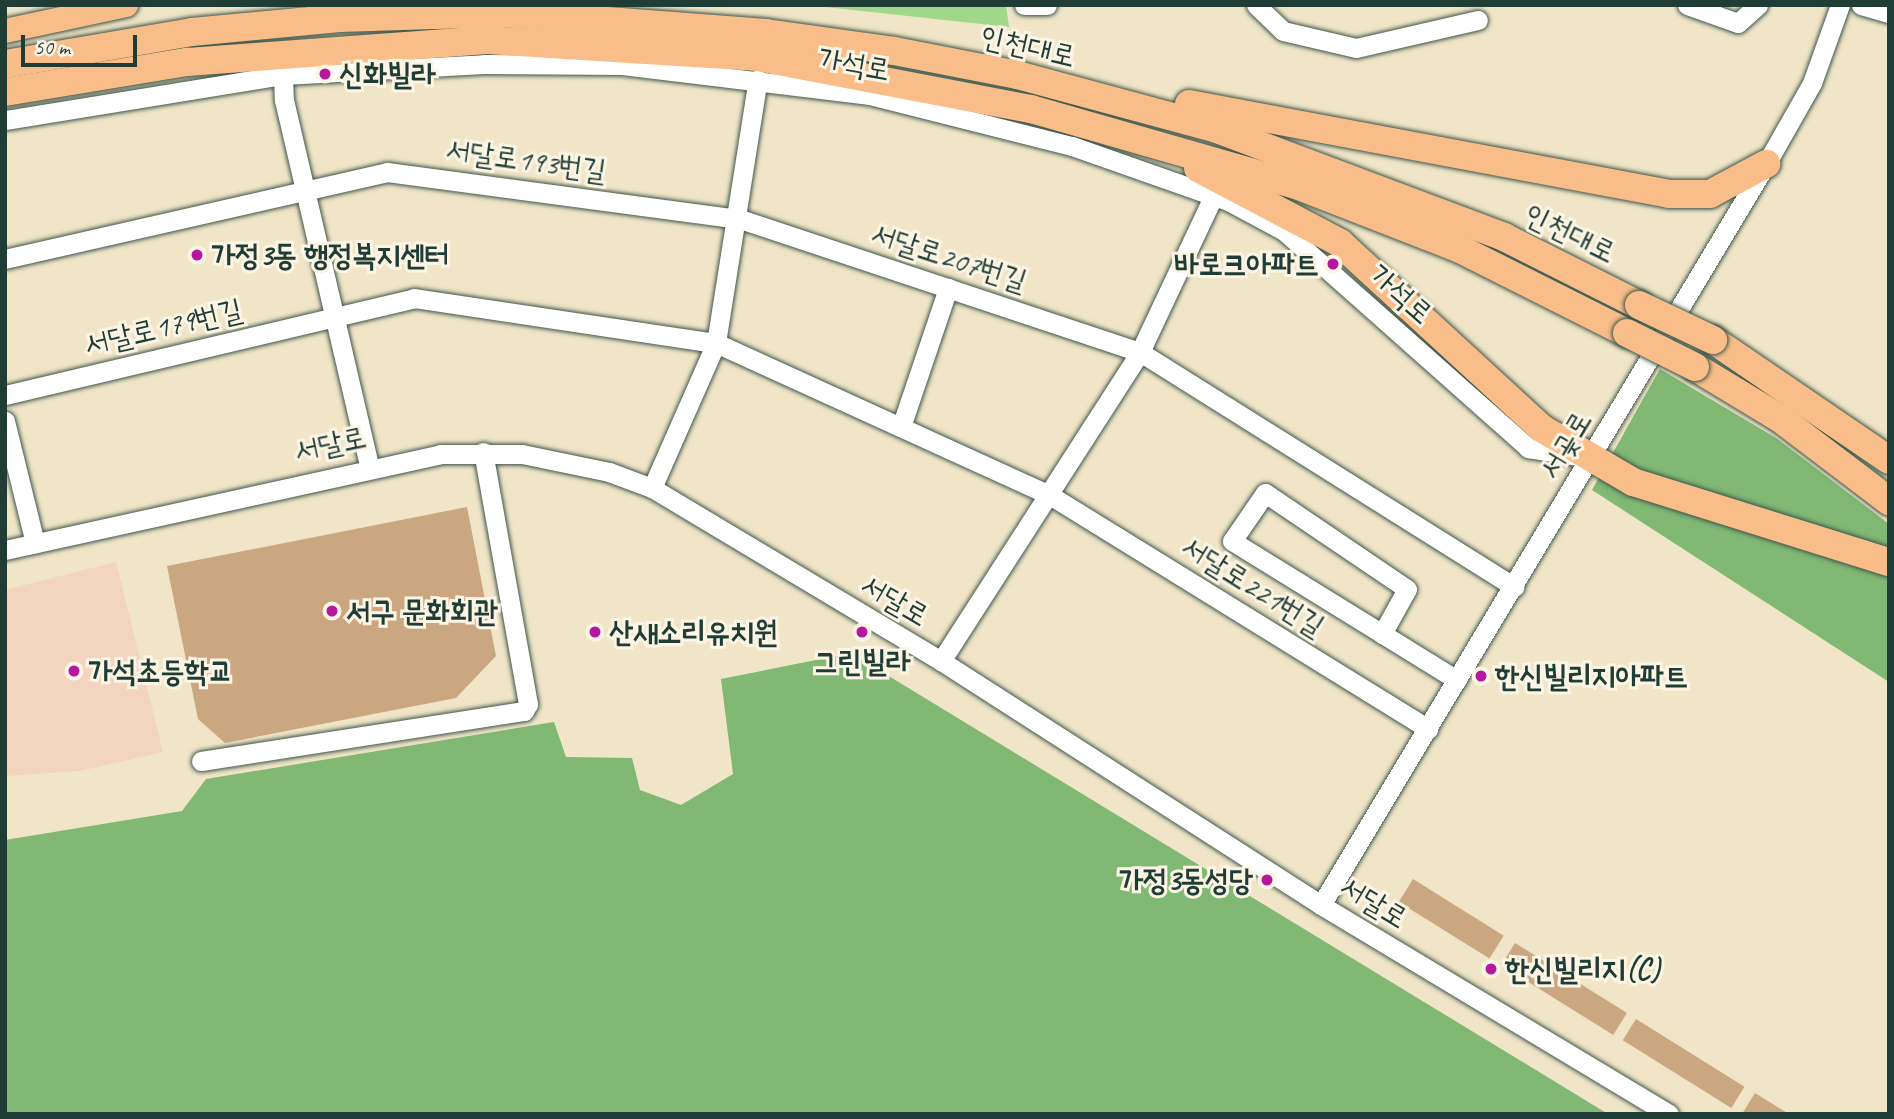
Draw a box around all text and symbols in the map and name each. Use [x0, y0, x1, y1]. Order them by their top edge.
street label: 인천대로 [977, 18, 1079, 74]
scale bar [24, 21, 140, 65]
text: 50 m [34, 34, 70, 60]
street label: 가석로 [815, 40, 893, 88]
place label: 신화빌라 [339, 56, 436, 92]
marker: 신화빌라 [317, 66, 333, 82]
street label: 서달로193번길 [444, 131, 608, 189]
street label: 인천대로 [1519, 196, 1621, 270]
street label: 서달로207번길 [867, 215, 1031, 299]
place label: 가정3동 행정복지센터 [211, 237, 449, 273]
place label: 바로크아파트 [1174, 246, 1319, 282]
marker: 가정3동 행정복지센터 [189, 247, 205, 263]
marker: 바로크아파트 [1325, 256, 1341, 272]
street label: 가석로 [1362, 257, 1440, 331]
street label: 서달로179번길 [80, 291, 246, 363]
street label: 서곶로 [1531, 405, 1599, 485]
street label: 서달로 [291, 419, 369, 469]
street label: 서달로221번길 [1175, 528, 1331, 644]
street label: 서달로 [855, 566, 935, 634]
place label: 서구 문화회관 [346, 593, 498, 629]
marker: 서구 문화회관 [324, 603, 340, 619]
place label: 산새소리유치원 [609, 614, 778, 650]
marker: 산새소리유치원 [587, 624, 603, 640]
marker: 그린빌라 [854, 624, 870, 640]
place label: 그린빌라 [814, 643, 910, 679]
place label: 가석초등학교 [88, 653, 233, 689]
place label: 한신빌리지아파트 [1495, 658, 1688, 694]
marker: 가석초등학교 [66, 663, 82, 679]
marker: 한신빌리지아파트 [1473, 668, 1489, 684]
place label: 가정3동성당 [1119, 862, 1253, 898]
street label: 서달로 [1334, 868, 1414, 936]
marker: 가정3동성당 [1259, 872, 1275, 888]
place label: 한신빌리지(C) [1505, 951, 1660, 987]
marker: 한신빌리지(C) [1483, 961, 1499, 977]

